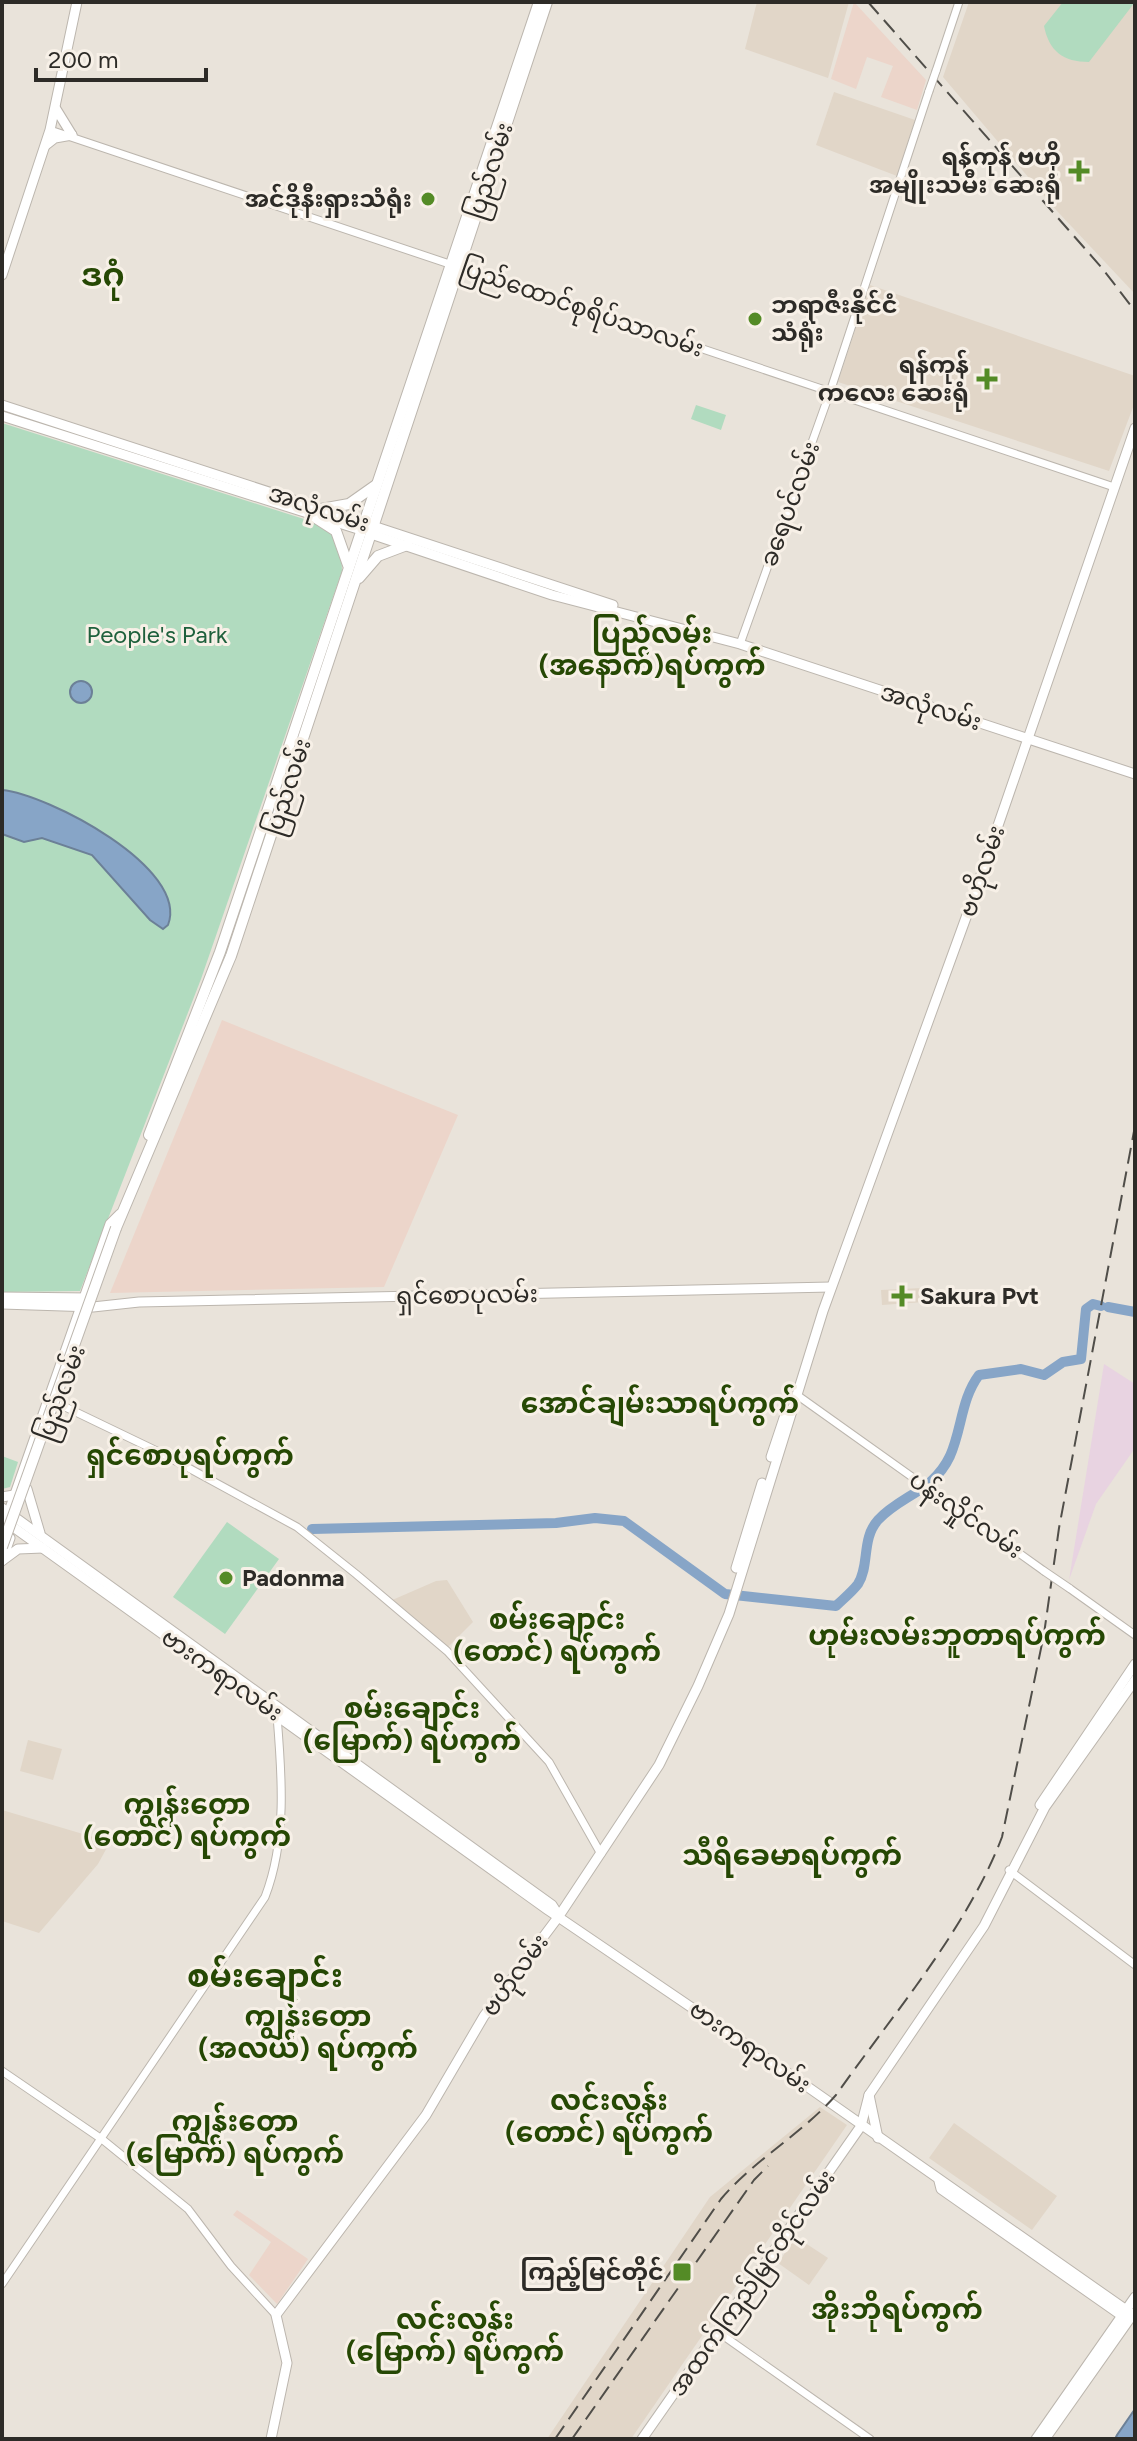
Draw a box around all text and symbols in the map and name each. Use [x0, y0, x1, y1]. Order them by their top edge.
scale bar [36, 32, 206, 82]
text: 200 m [48, 45, 119, 74]
street label: ပြည်လမ်း [459, 119, 524, 224]
place label: ရန်ကုန် ဗဟို အမျိုးသမီး ဆေးရုံ [869, 141, 1061, 205]
marker: ရန်ကုန် ဗဟို အမျိုးသမီး ဆေးရုံ [1068, 160, 1090, 182]
place label: အင်ဒိုနီးရှားသံရုံး [245, 183, 412, 218]
marker: အင်ဒိုနီးရှားသံရုံး [419, 190, 437, 208]
street label: ပြည်ထောင်စုရိပ်သာလမ်း [455, 251, 708, 368]
district label: ဒဂုံ [81, 256, 125, 301]
place label: ဘရာဇီးနိုင်ငံ သံရုံး [771, 289, 898, 352]
marker: ဘရာဇီးနိုင်ငံ သံရုံး [746, 310, 764, 328]
place label: ရန်ကုန် ကလေး ဆေးရုံ [818, 349, 969, 412]
marker: ရန်ကုန် ကလေး ဆေးရုံ [976, 368, 998, 390]
street label: ခရေပင်လမ်း [753, 437, 830, 572]
street label: အလုံလမ်း [264, 477, 374, 542]
district label: ပြည်လမ်း (အနောက်)ရပ်ကွက် [539, 614, 765, 688]
park label: People's Park [87, 620, 228, 649]
street label: အလုံလမ်း [876, 676, 986, 741]
street label: ပြည်လမ်း [257, 735, 322, 840]
street label: ဗဟိုလမ်း [951, 821, 1015, 922]
street label: ရှင်စောပုလမ်း [396, 1278, 538, 1315]
place label: Sakura Pvt [920, 1281, 1039, 1310]
marker: Sakura Pvt [891, 1285, 913, 1307]
street label: ပြည်လမ်း [29, 1341, 96, 1446]
district label: အောင်ချမ်းသာရပ်ကွက် [521, 1384, 799, 1427]
district label: ရှင်စောပုရပ်ကွက် [86, 1436, 294, 1478]
street label: ပန်းလှိုင်လမ်း [901, 1464, 1029, 1569]
place label: Padonma [242, 1563, 345, 1592]
marker: Padonma [217, 1569, 235, 1587]
district label: စမ်းချောင်း (တောင်) ရပ်ကွက် [453, 1600, 661, 1674]
district label: ဟုမ်းလမ်းဘူတာရပ်ကွက် [808, 1616, 1106, 1658]
street label: ဗားကရာလမ်း [153, 1621, 289, 1731]
district label: စမ်းချောင်း (မြောက်) ရပ်ကွက် [303, 1689, 521, 1763]
district label: ကျွန်းတော (တောင်) ရပ်ကွက် [83, 1785, 291, 1859]
district label: သီရိခေမာရပ်ကွက် [682, 1836, 902, 1878]
street label: ဗဟိုလမ်း [474, 1927, 558, 2025]
district label: စမ်းချောင်း [187, 1954, 343, 2003]
street label: ဗားကရာလမ်း [681, 1993, 817, 2103]
district label: ကျွန်းတော (အလယ်) ရပ်ကွက် [198, 1997, 418, 2071]
district label: လင်းလွန်း (တောင်) ရပ်ကွက် [505, 2081, 713, 2155]
district label: ကျွန်းတော (မြောက်) ရပ်ကွက် [126, 2102, 344, 2176]
street label: အထက်ကြည်မြင်တိုင်လမ်း [661, 2163, 845, 2405]
place label: ကြည့်မြင်တိုင် [520, 2256, 664, 2291]
marker: ကြည့်မြင်တိုင် [671, 2261, 693, 2283]
district label: အိုးဘိုရပ်ကွက် [811, 2290, 983, 2332]
district label: လင်းလွန်း (မြောက်) ရပ်ကွက် [346, 2300, 564, 2374]

